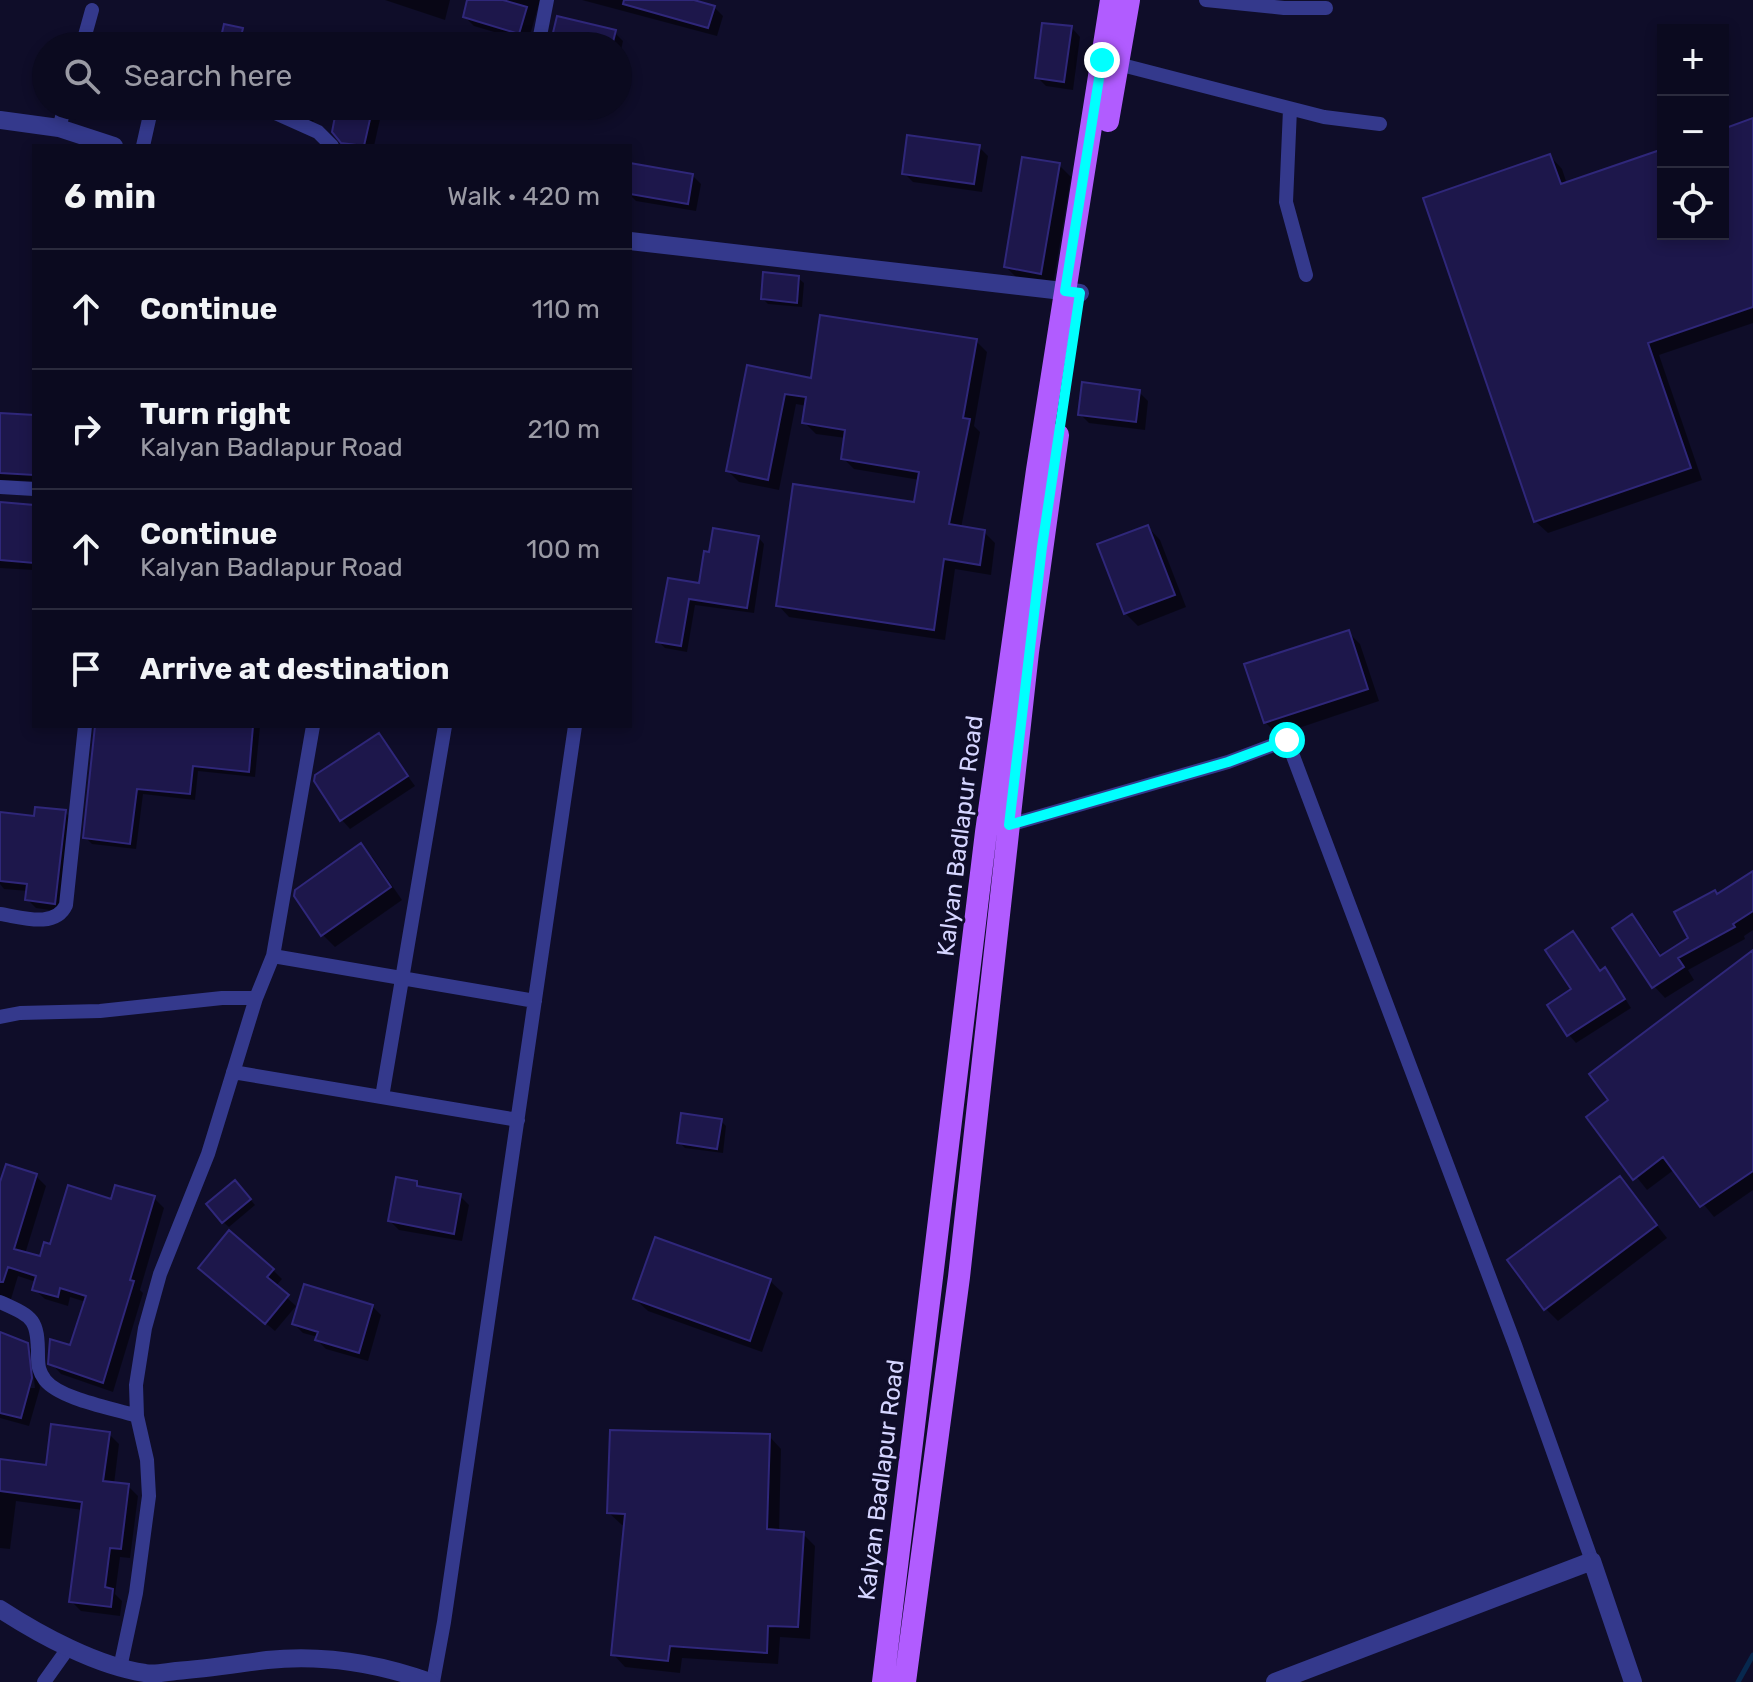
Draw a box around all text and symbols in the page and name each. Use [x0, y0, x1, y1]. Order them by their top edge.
map controls [1657, 24, 1729, 240]
button: + [1657, 24, 1729, 96]
search box [32, 32, 632, 120]
route end [1084, 42, 1120, 78]
icon: search [60, 54, 104, 98]
text: Search here [124, 58, 292, 94]
button: − [1657, 96, 1729, 168]
button: locate [1657, 168, 1729, 240]
text: 6 min [64, 176, 156, 217]
text: Walk · 420 m [447, 181, 600, 212]
icon: ahead [64, 287, 108, 331]
text: Continue [140, 291, 277, 327]
text: 110 m [532, 294, 600, 325]
text: Turn right [140, 396, 291, 432]
icon: right [64, 407, 108, 451]
text: 210 m [528, 414, 600, 445]
text: Kalyan Badlapur Road [140, 432, 403, 463]
text: Continue [140, 516, 277, 552]
icon: ahead [64, 527, 108, 571]
text: 100 m [526, 534, 600, 565]
text: Kalyan Badlapur Road [140, 552, 403, 583]
icon: arrive [64, 647, 108, 691]
text: Arrive at destination [140, 651, 450, 687]
street label: Kalyan Badlapur Road [931, 714, 989, 958]
route start [1269, 722, 1305, 758]
street label: Kalyan Badlapur Road [852, 1358, 910, 1602]

